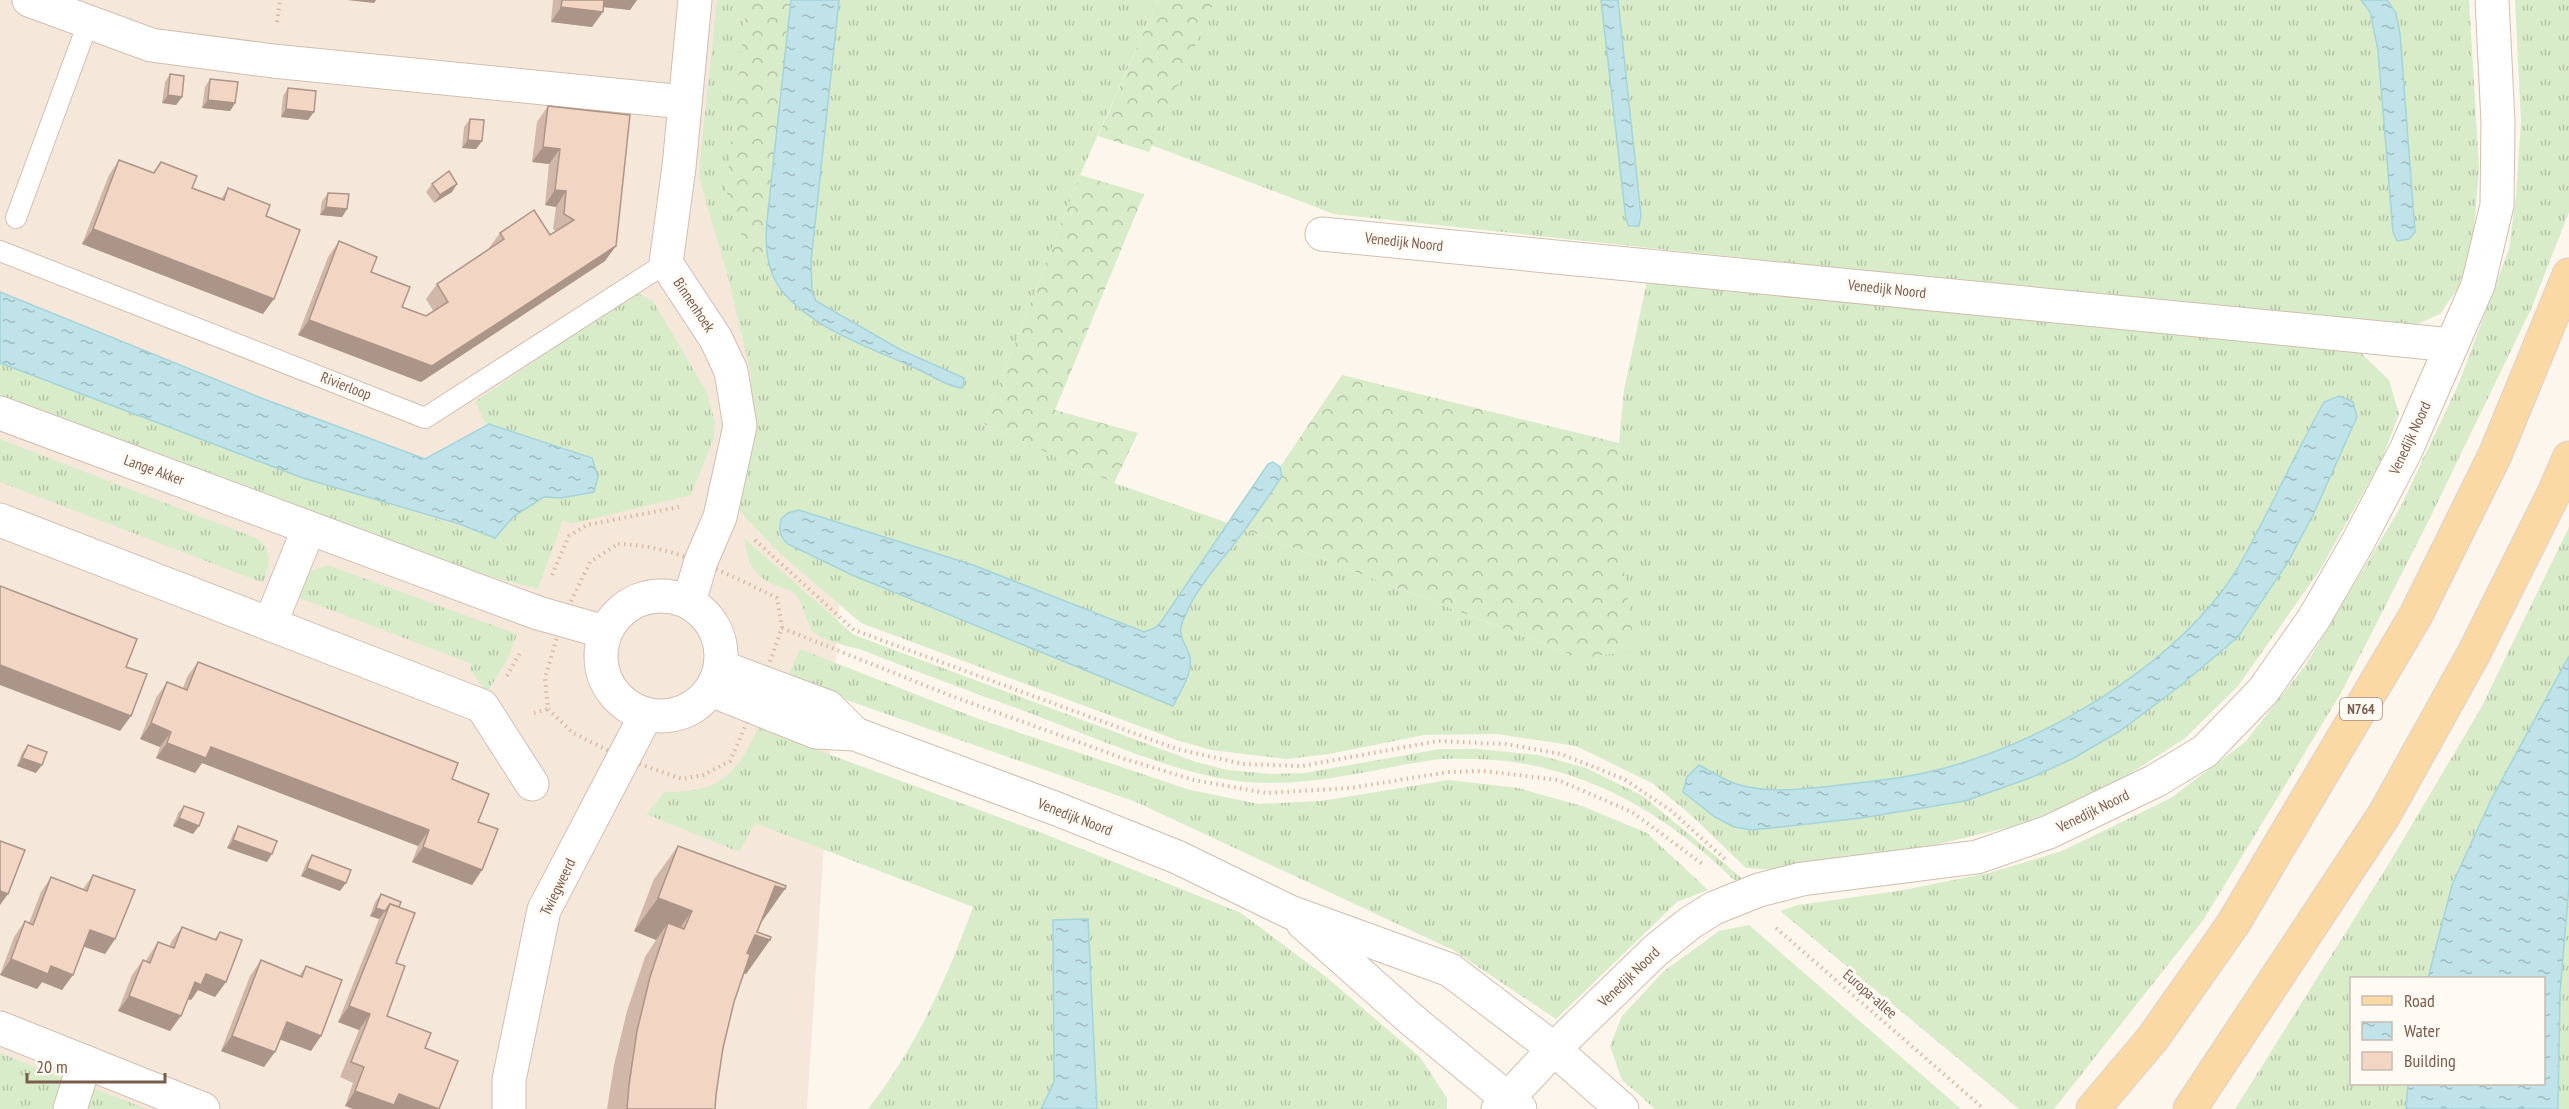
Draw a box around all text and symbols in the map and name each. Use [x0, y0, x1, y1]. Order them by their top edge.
street label: Venedijk Noord [1363, 228, 1444, 255]
street label: Binnenhoek [669, 274, 720, 336]
street label: Venedijk Noord [1846, 275, 1927, 302]
street label: Rivierloop [318, 367, 374, 404]
street label: Venedijk Noord [2384, 398, 2435, 478]
street label: Lange Akker [121, 450, 188, 490]
road number: N764 [2340, 698, 2382, 720]
street label: Venedijk Noord [2052, 785, 2132, 837]
street label: Venedijk Noord [1034, 793, 1115, 839]
street label: Twiegweerd [536, 855, 580, 919]
street label: Venedijk Noord [1593, 943, 1663, 1011]
street label: Europa-allee [1839, 965, 1901, 1022]
legend [2350, 977, 2545, 1085]
text: Road [2404, 989, 2435, 1012]
text: Water [2404, 1019, 2440, 1042]
scale bar [27, 1046, 165, 1084]
text: Building [2404, 1049, 2456, 1072]
text: 20 m [36, 1055, 68, 1078]

